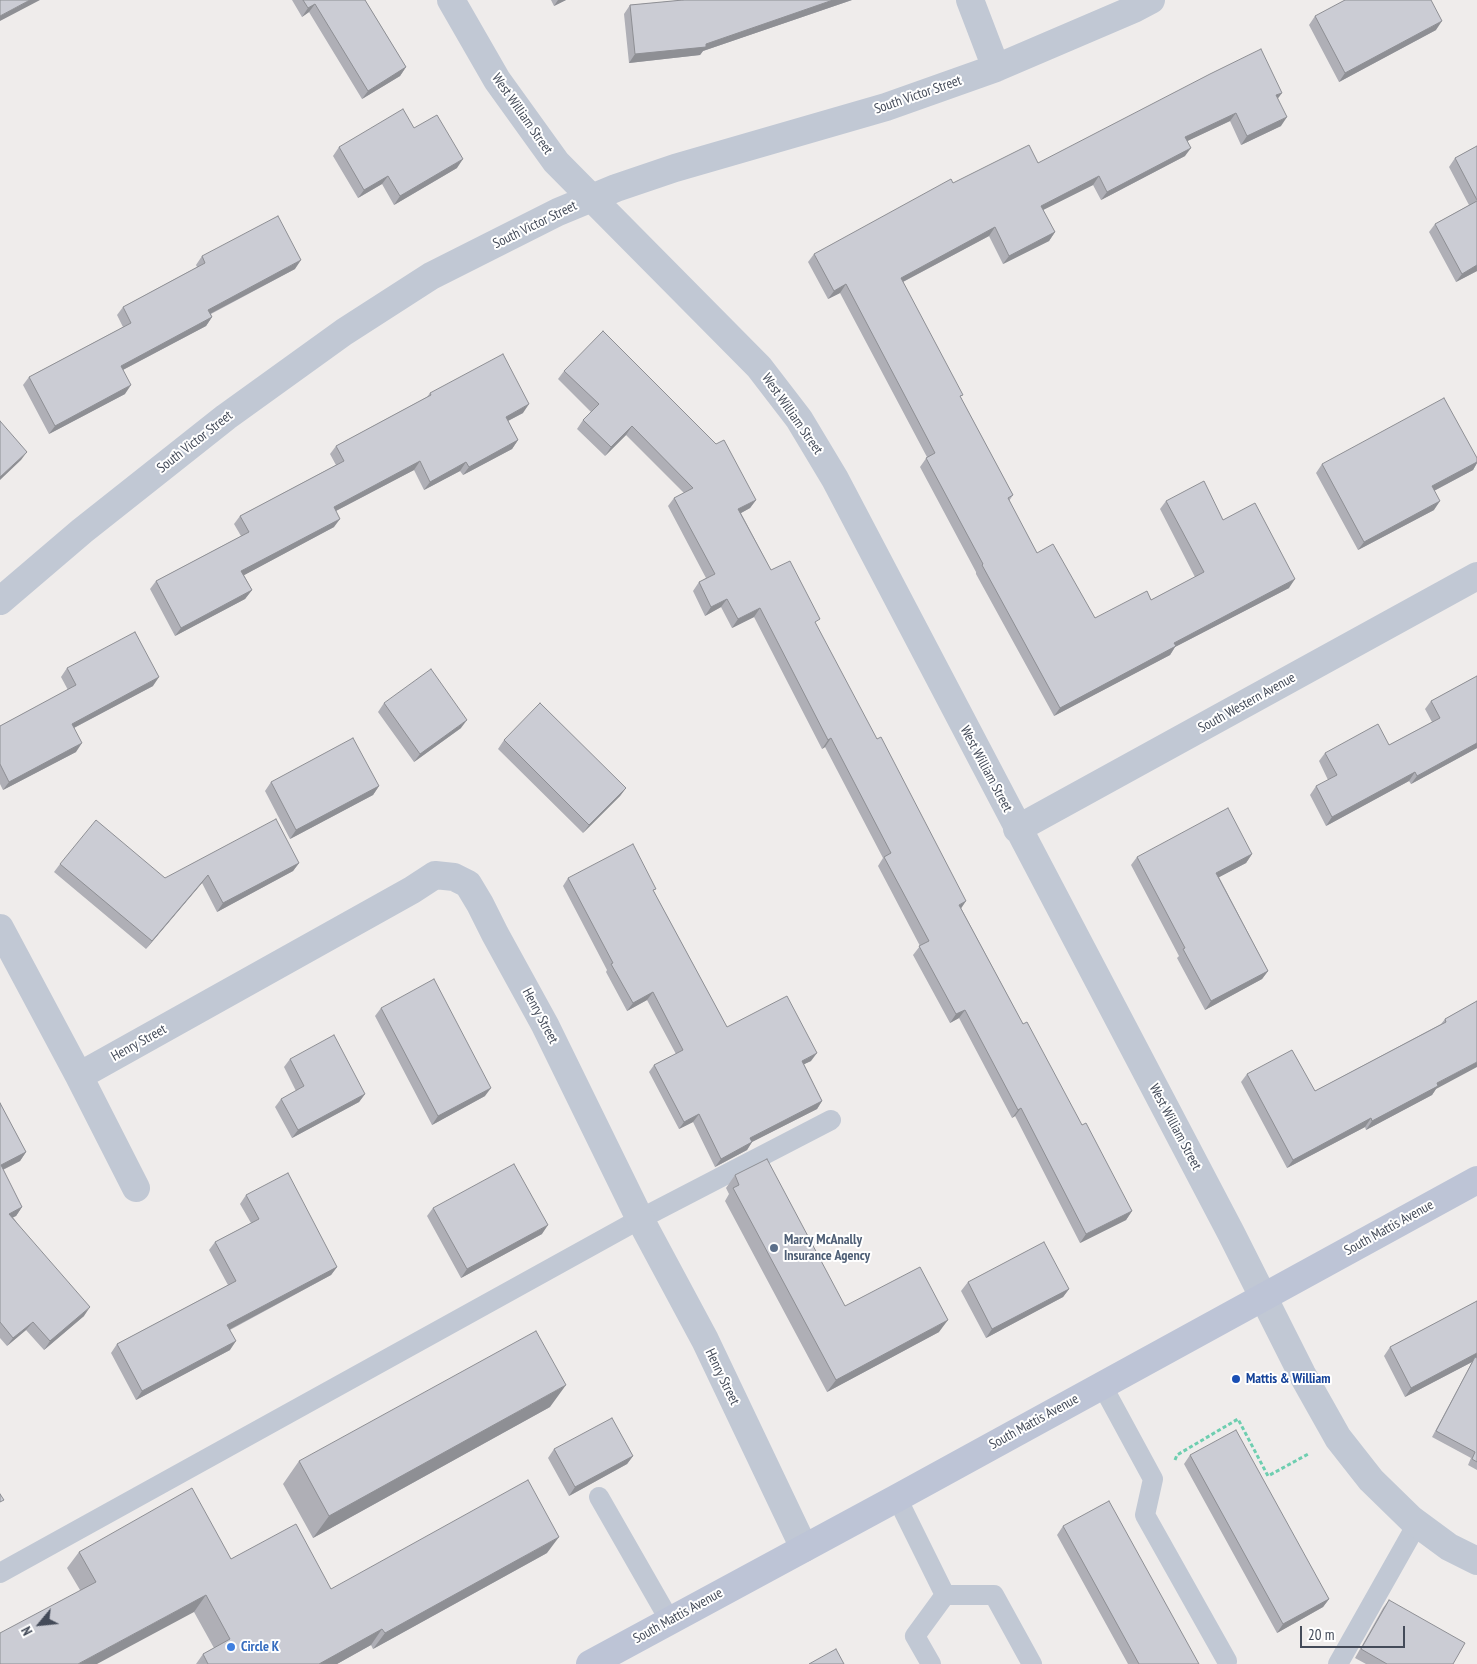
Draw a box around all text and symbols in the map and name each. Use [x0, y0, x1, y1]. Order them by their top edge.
street label: West William Street [488, 70, 556, 158]
street label: South Victor Street [872, 72, 964, 118]
street label: South Victor Street [490, 197, 580, 253]
street label: West William Street [758, 370, 826, 458]
street label: South Victor Street [154, 407, 236, 477]
street label: South Western Avenue [1196, 669, 1298, 737]
street label: West William Street [956, 723, 1016, 815]
street label: Henry Street [518, 985, 562, 1047]
street label: Henry Street [108, 1021, 170, 1065]
street label: West William Street [1145, 1081, 1205, 1173]
street label: South Mattis Avenue [1341, 1197, 1437, 1259]
place label: Marcy McAnally Insurance Agency [784, 1232, 870, 1264]
marker: Marcy McAnally Insurance Agency [768, 1242, 780, 1254]
street label: Henry Street [701, 1346, 743, 1408]
place label: Mattis & William [1246, 1371, 1331, 1387]
marker: Mattis & William [1230, 1373, 1242, 1385]
street label: South Mattis Avenue [986, 1391, 1082, 1453]
street label: South Mattis Avenue [630, 1585, 726, 1647]
north arrow [15, 1599, 65, 1649]
scale bar [1302, 1616, 1407, 1648]
text: N [17, 1623, 36, 1639]
text: 20 m [1308, 1625, 1334, 1644]
place label: Circle K [241, 1639, 279, 1655]
marker: Circle K [225, 1641, 237, 1653]

